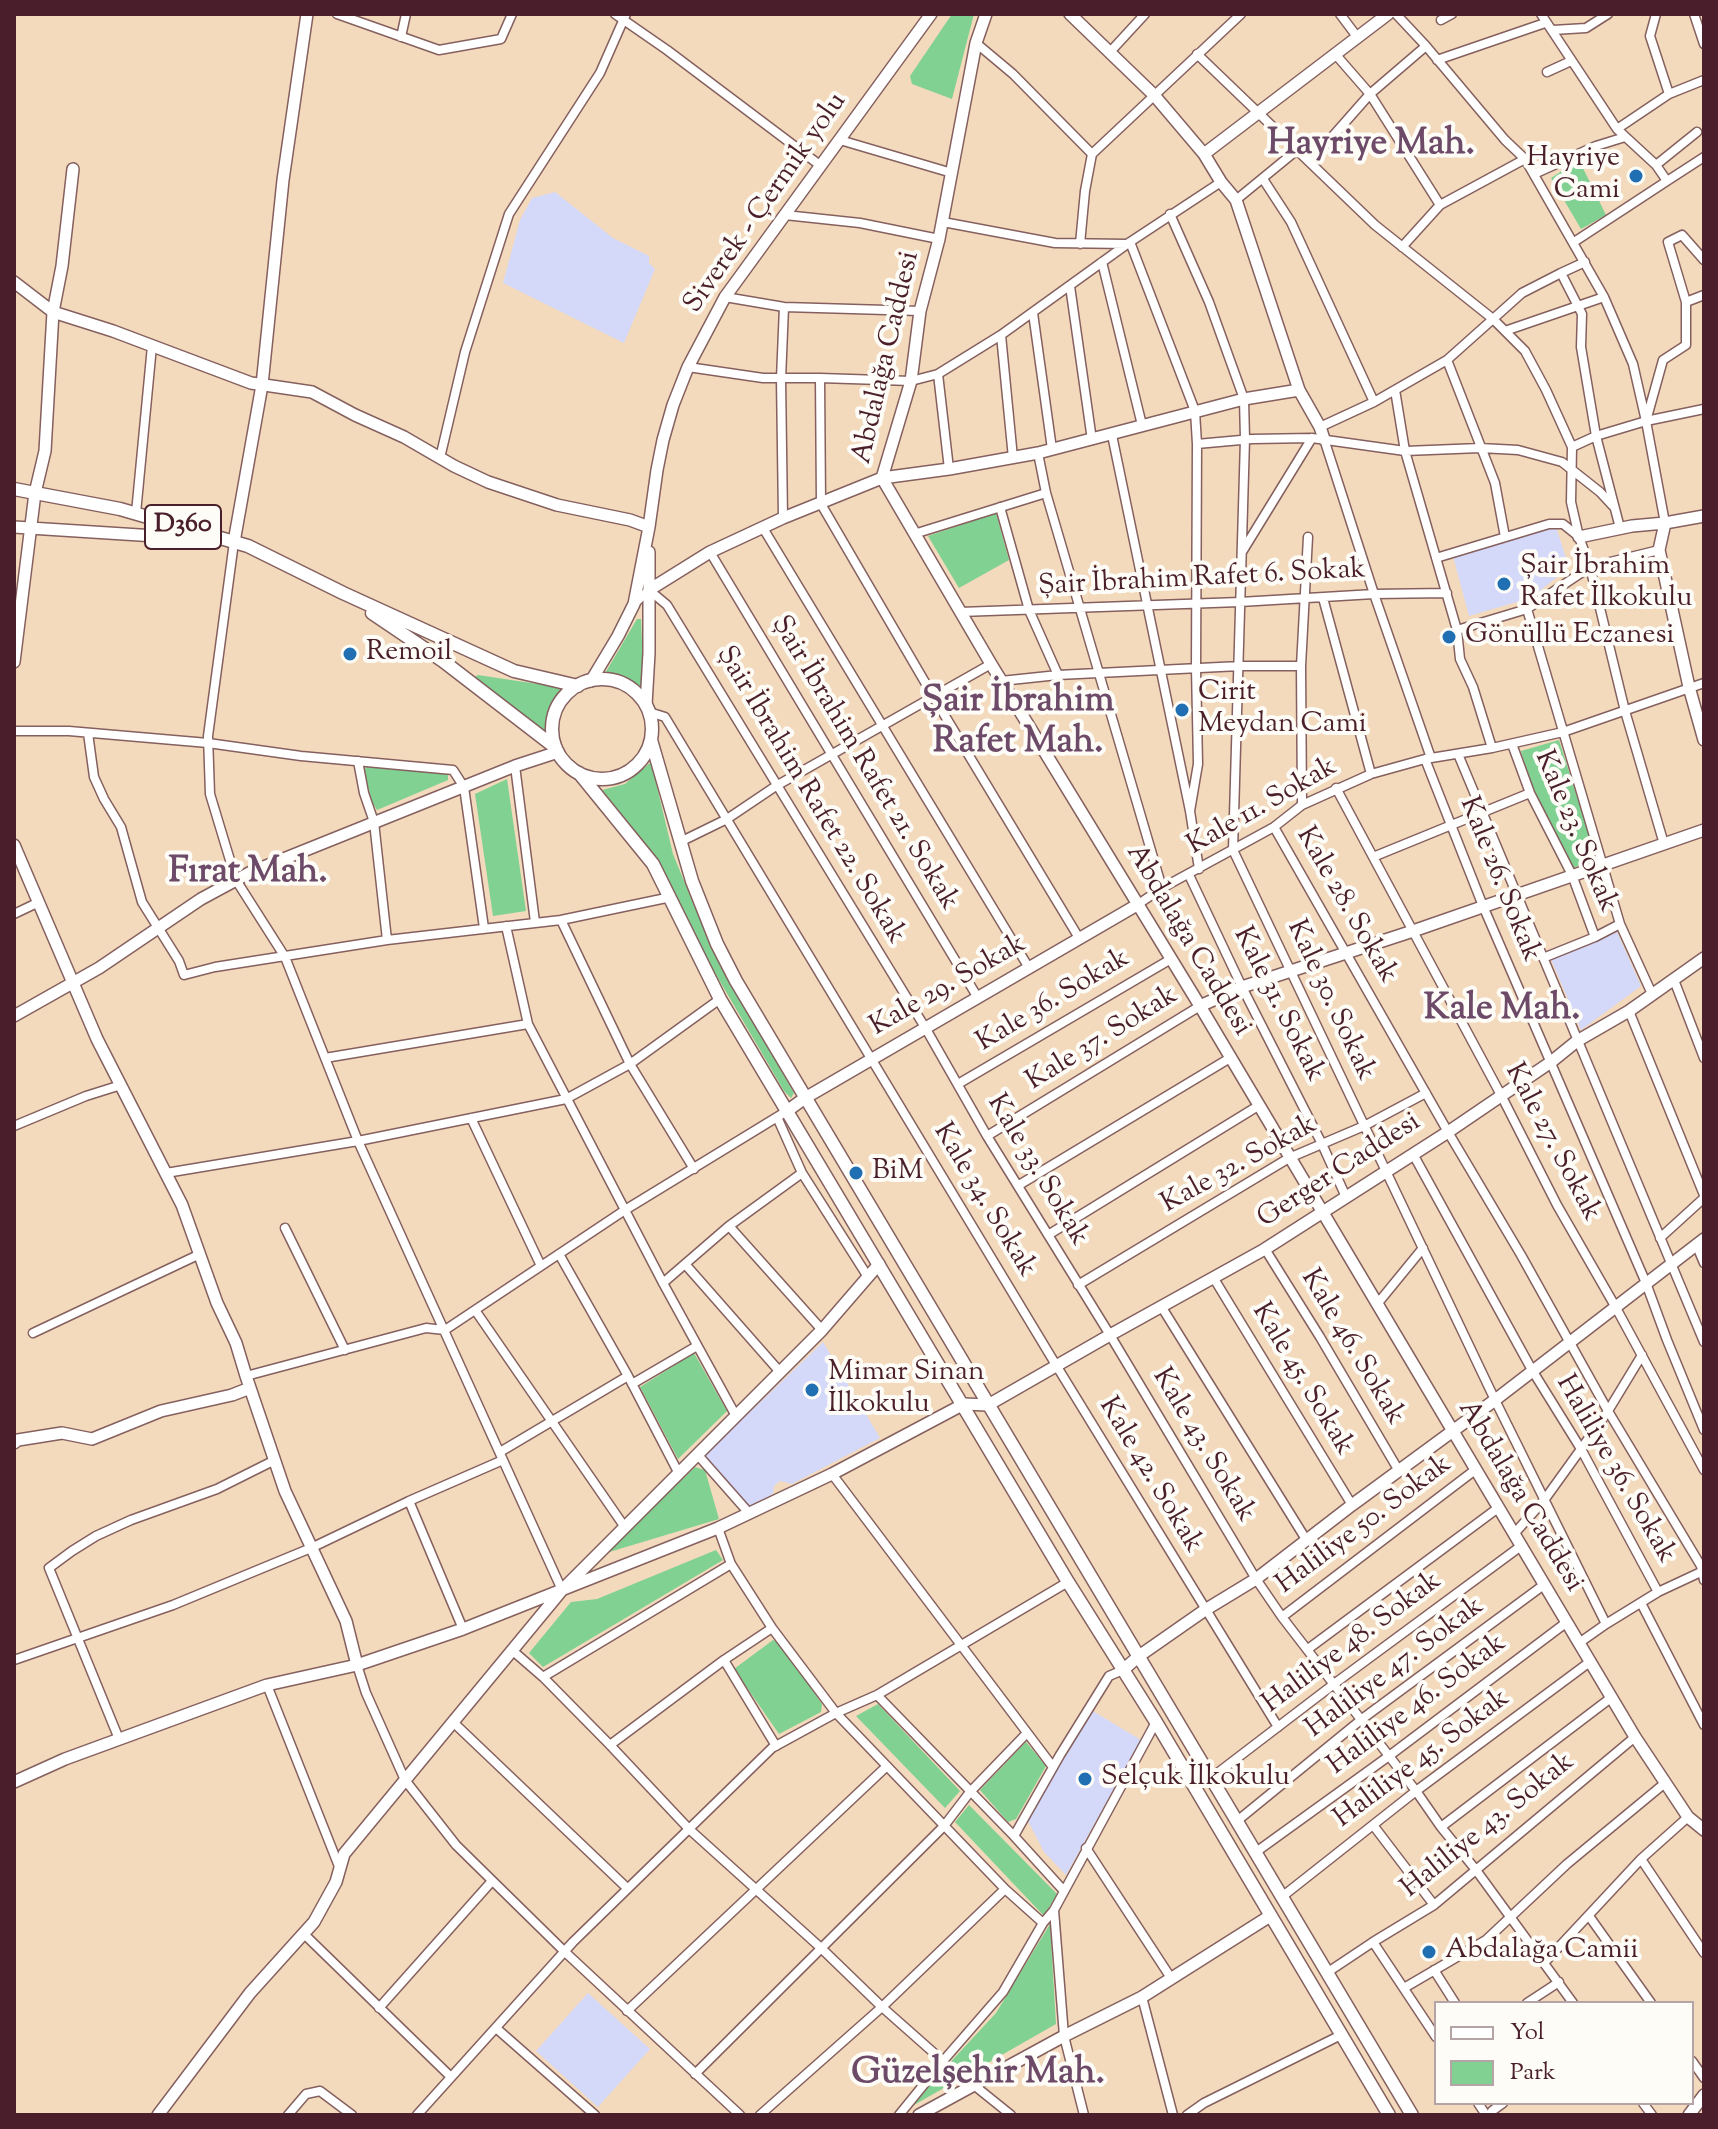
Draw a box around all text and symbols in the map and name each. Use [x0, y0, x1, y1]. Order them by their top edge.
street label: Siverek - Çermik yolu [678, 87, 856, 321]
district label: Hayriye Mah. [1267, 125, 1475, 169]
place label: Hayriye Cami [1527, 143, 1620, 209]
marker: Hayriye Cami [1627, 167, 1645, 185]
street label: Abdalağa Caddesi [847, 248, 929, 468]
road number: D360 [145, 505, 221, 549]
place label: Şair İbrahim Rafet İlkokulu [1520, 551, 1692, 617]
street label: Şair İbrahim Rafet 6. Sokak [1037, 555, 1367, 605]
marker: Şair İbrahim Rafet İlkokulu [1495, 575, 1513, 593]
street label: Şair İbrahim Rafet 21. Sokak [762, 611, 964, 917]
place label: Gönüllü Eczanesi [1465, 620, 1674, 654]
marker: Gönüllü Eczanesi [1440, 628, 1458, 646]
place label: Remoil [366, 637, 452, 671]
street label: Şair İbrahim Rafet 22. Sokak [707, 641, 911, 951]
marker: Remoil [341, 645, 359, 663]
place label: Cirit Meydan Cami [1198, 677, 1367, 743]
district label: Şair İbrahim Rafet Mah. [922, 682, 1114, 767]
marker: Cirit Meydan Cami [1173, 701, 1191, 719]
street label: Kale 23. Sokak [1525, 746, 1623, 918]
street label: Kale 11. Sokak [1182, 752, 1344, 864]
street label: Kale 26. Sokak [1450, 793, 1546, 967]
street label: Kale 28. Sokak [1287, 822, 1403, 990]
street label: Abdalağa Caddesi [1117, 839, 1257, 1043]
district label: Fırat Mah. [168, 853, 328, 897]
street label: Kale 30. Sokak [1277, 915, 1381, 1087]
street label: Kale 31. Sokak [1224, 922, 1330, 1088]
street label: Kale 29. Sokak [865, 929, 1033, 1045]
street label: Kale 36. Sokak [971, 943, 1137, 1061]
street label: Kale 37. Sokak [1021, 980, 1185, 1100]
district label: Kale Mah. [1424, 990, 1580, 1034]
street label: Kale 27. Sokak [1495, 1058, 1607, 1228]
street label: Kale 33. Sokak [978, 1089, 1094, 1253]
street label: Gerger Caddesi [1252, 1107, 1428, 1237]
street label: Kale 32. Sokak [1156, 1110, 1324, 1222]
street label: Kale 34. Sokak [924, 1118, 1042, 1284]
place label: BiM [872, 1156, 923, 1190]
marker: BiM [847, 1164, 865, 1182]
street label: Kale 46. Sokak [1291, 1264, 1411, 1432]
street label: Kale 45. Sokak [1242, 1298, 1360, 1462]
place label: Mimar Sinan İlkokulu [828, 1357, 984, 1423]
street label: Kale 43. Sokak [1143, 1363, 1261, 1529]
street label: Haliliye 36. Sokak [1547, 1370, 1681, 1570]
marker: Mimar Sinan İlkokulu [803, 1381, 821, 1399]
street label: Kale 42. Sokak [1089, 1392, 1209, 1560]
street label: Abdalağa Caddesi [1449, 1395, 1589, 1599]
street label: Haliliye 50. Sokak [1271, 1449, 1459, 1603]
street label: Haliliye 48. Sokak [1257, 1566, 1449, 1722]
street label: Haliliye 47. Sokak [1300, 1591, 1492, 1747]
street label: Haliliye 46. Sokak [1322, 1628, 1514, 1784]
street label: Haliliye 45. Sokak [1329, 1683, 1517, 1837]
street label: Haliliye 43. Sokak [1396, 1747, 1582, 1907]
place label: Selçuk İlkokulu [1101, 1762, 1290, 1796]
marker: Selçuk İlkokulu [1076, 1770, 1094, 1788]
place label: Abdalağa Camii [1445, 1935, 1639, 1969]
marker: Abdalağa Camii [1420, 1943, 1438, 1961]
legend [1434, 2001, 1694, 2105]
text: Yol [1510, 2016, 1544, 2050]
district label: Güzelşehir Mah. [851, 2054, 1105, 2098]
text: Park [1510, 2056, 1556, 2090]

